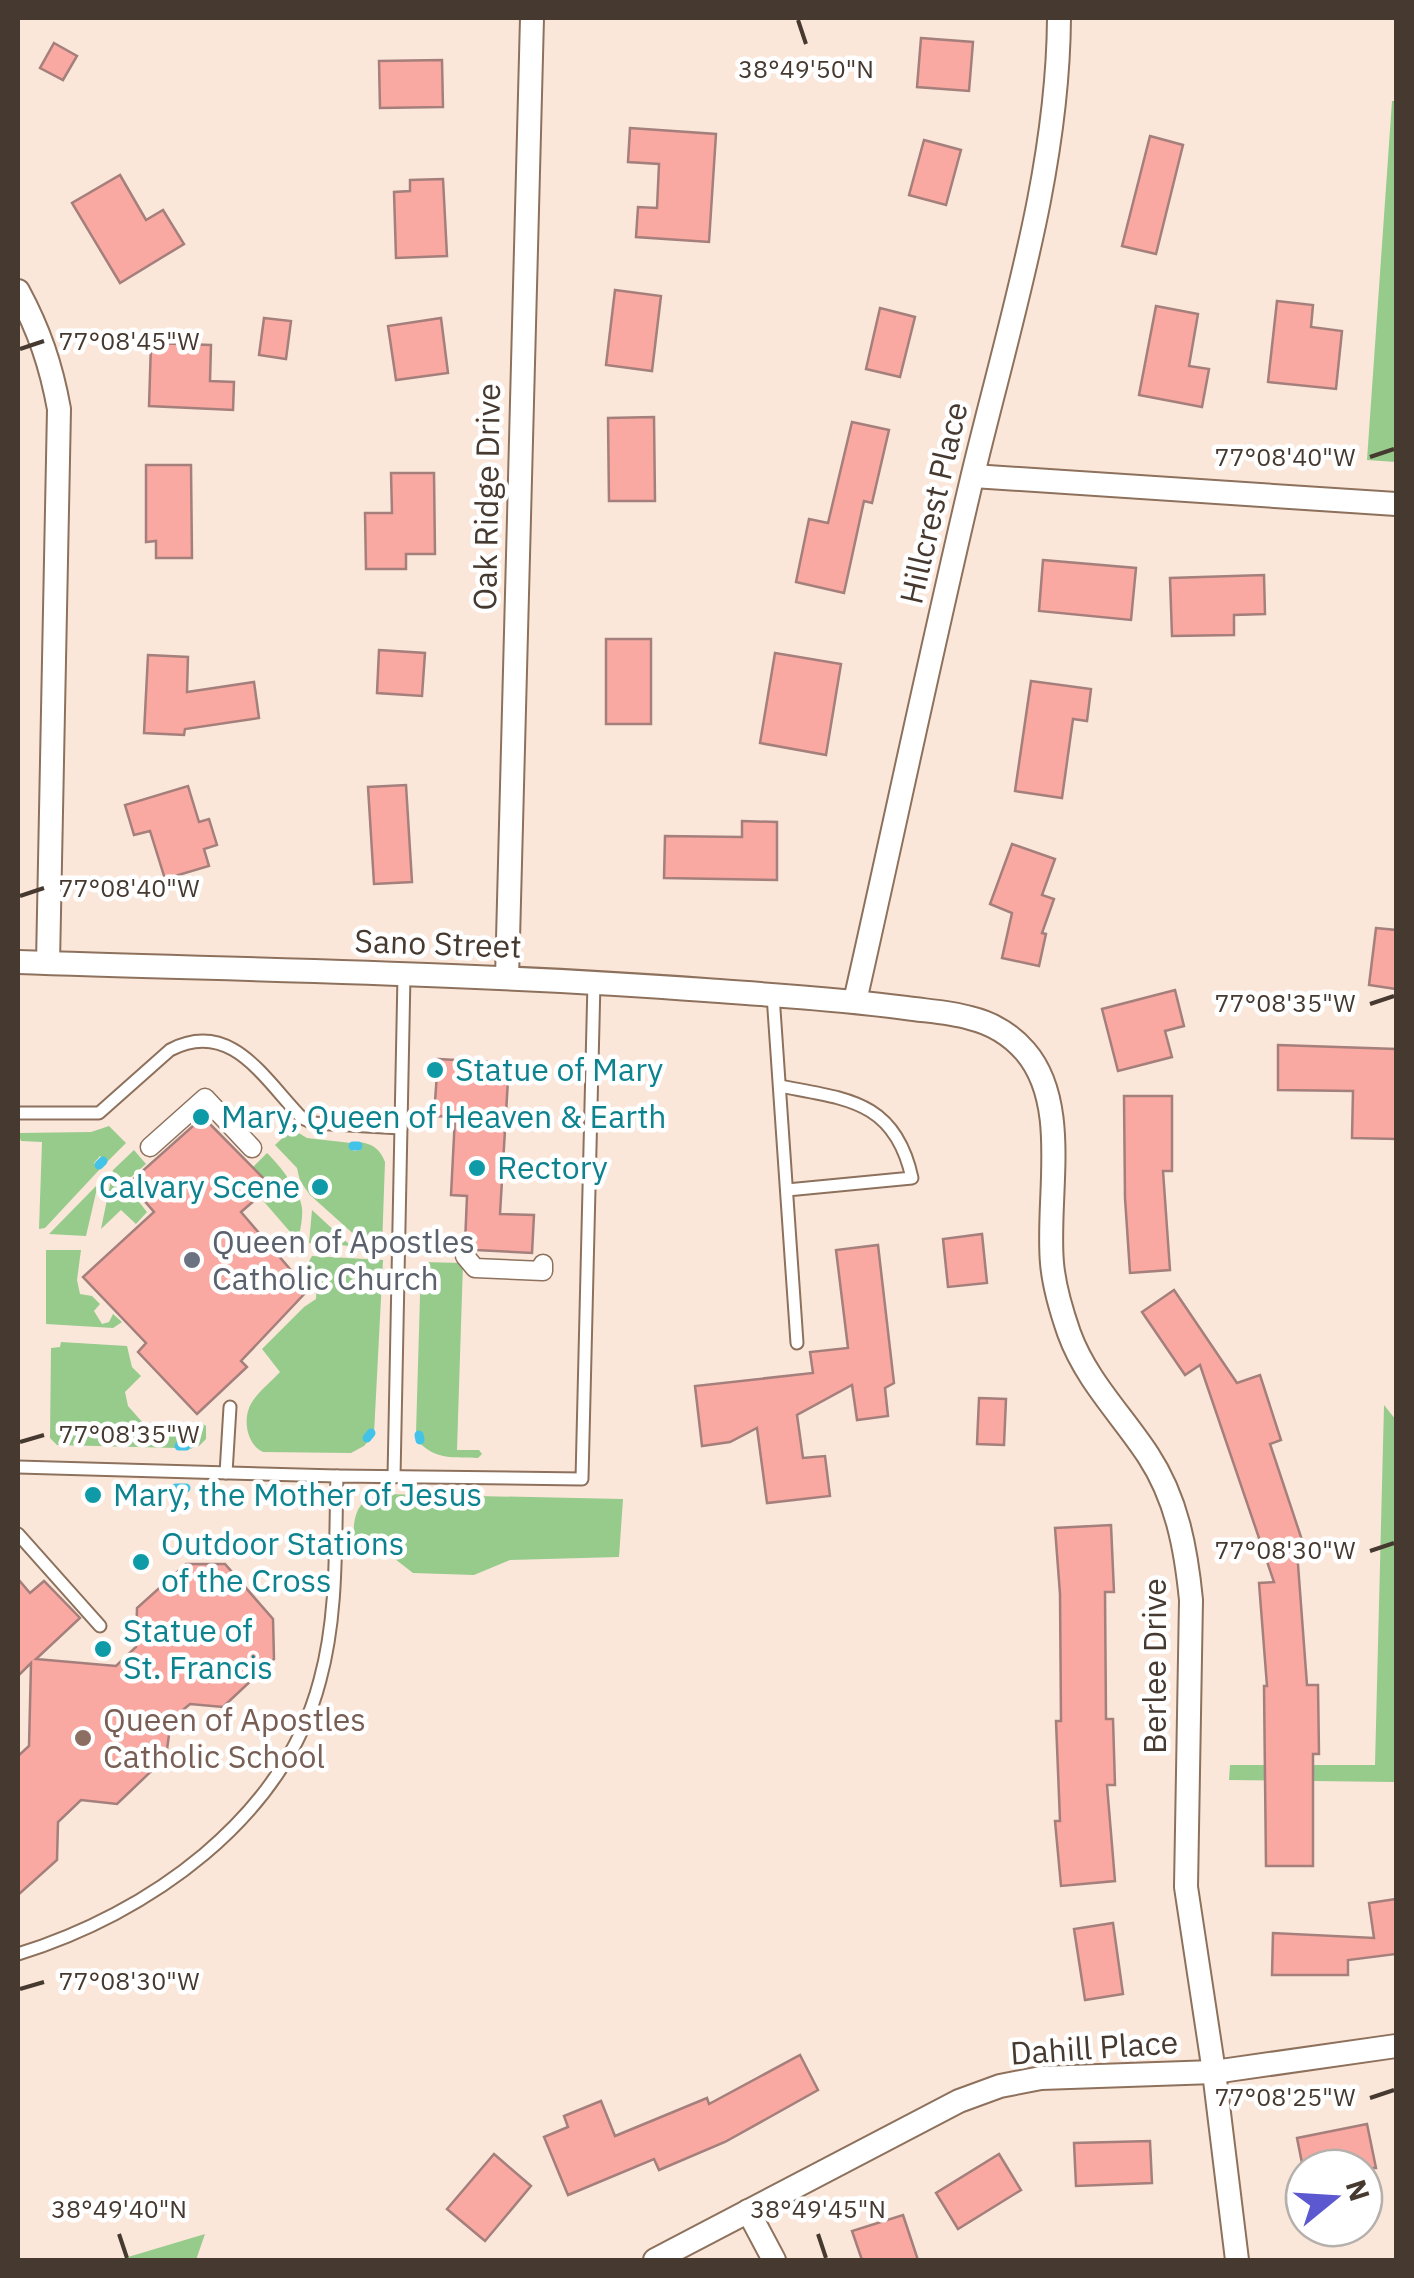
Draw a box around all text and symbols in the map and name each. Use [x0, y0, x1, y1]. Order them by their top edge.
text: 38°49'50"N [738, 52, 874, 85]
text: 77°08'45"W [59, 324, 199, 357]
street label: Oak Ridge Drive [463, 383, 509, 611]
street label: Hillcrest Place [889, 398, 977, 608]
text: 77°08'40"W [1215, 440, 1355, 473]
text: 77°08'40"W [59, 871, 199, 904]
street label: Sano Street [354, 919, 522, 967]
text: 77°08'35"W [1215, 986, 1355, 1019]
place label: Statue of Mary [455, 1048, 663, 1090]
marker: Statue of Mary [424, 1059, 446, 1081]
place label: Mary, Queen of Heaven & Earth [221, 1095, 667, 1137]
marker: Mary, Queen of Heaven & Earth [190, 1106, 212, 1128]
place label: Rectory [497, 1146, 608, 1188]
marker: Rectory [466, 1157, 488, 1179]
place label: Calvary Scene [99, 1165, 300, 1207]
marker: Calvary Scene [309, 1176, 331, 1198]
place label: Queen of Apostles Catholic Church [212, 1220, 475, 1299]
marker: Queen of Apostles Catholic Church [181, 1249, 203, 1271]
text: 77°08'35"W [59, 1417, 199, 1450]
place label: Mary, the Mother of Jesus [113, 1473, 482, 1515]
marker: Mary, the Mother of Jesus [82, 1484, 104, 1506]
place label: Outdoor Stations of the Cross [161, 1522, 404, 1601]
text: 77°08'30"W [1215, 1533, 1355, 1566]
marker: Outdoor Stations of the Cross [130, 1551, 152, 1573]
street label: Berlee Drive [1133, 1578, 1175, 1754]
place label: Statue of St. Francis [123, 1609, 273, 1688]
marker: Statue of St. Francis [92, 1638, 114, 1660]
place label: Queen of Apostles Catholic School [103, 1698, 366, 1777]
marker: Queen of Apostles Catholic School [72, 1727, 94, 1749]
text: 77°08'30"W [59, 1964, 199, 1997]
street label: Dahill Place [1009, 2020, 1179, 2074]
text: 77°08'25"W [1215, 2080, 1355, 2113]
north arrow [1284, 2148, 1384, 2248]
text: N [1338, 2175, 1379, 2205]
text: 38°49'40"N [51, 2192, 187, 2225]
text: 38°49'45"N [750, 2192, 886, 2225]

